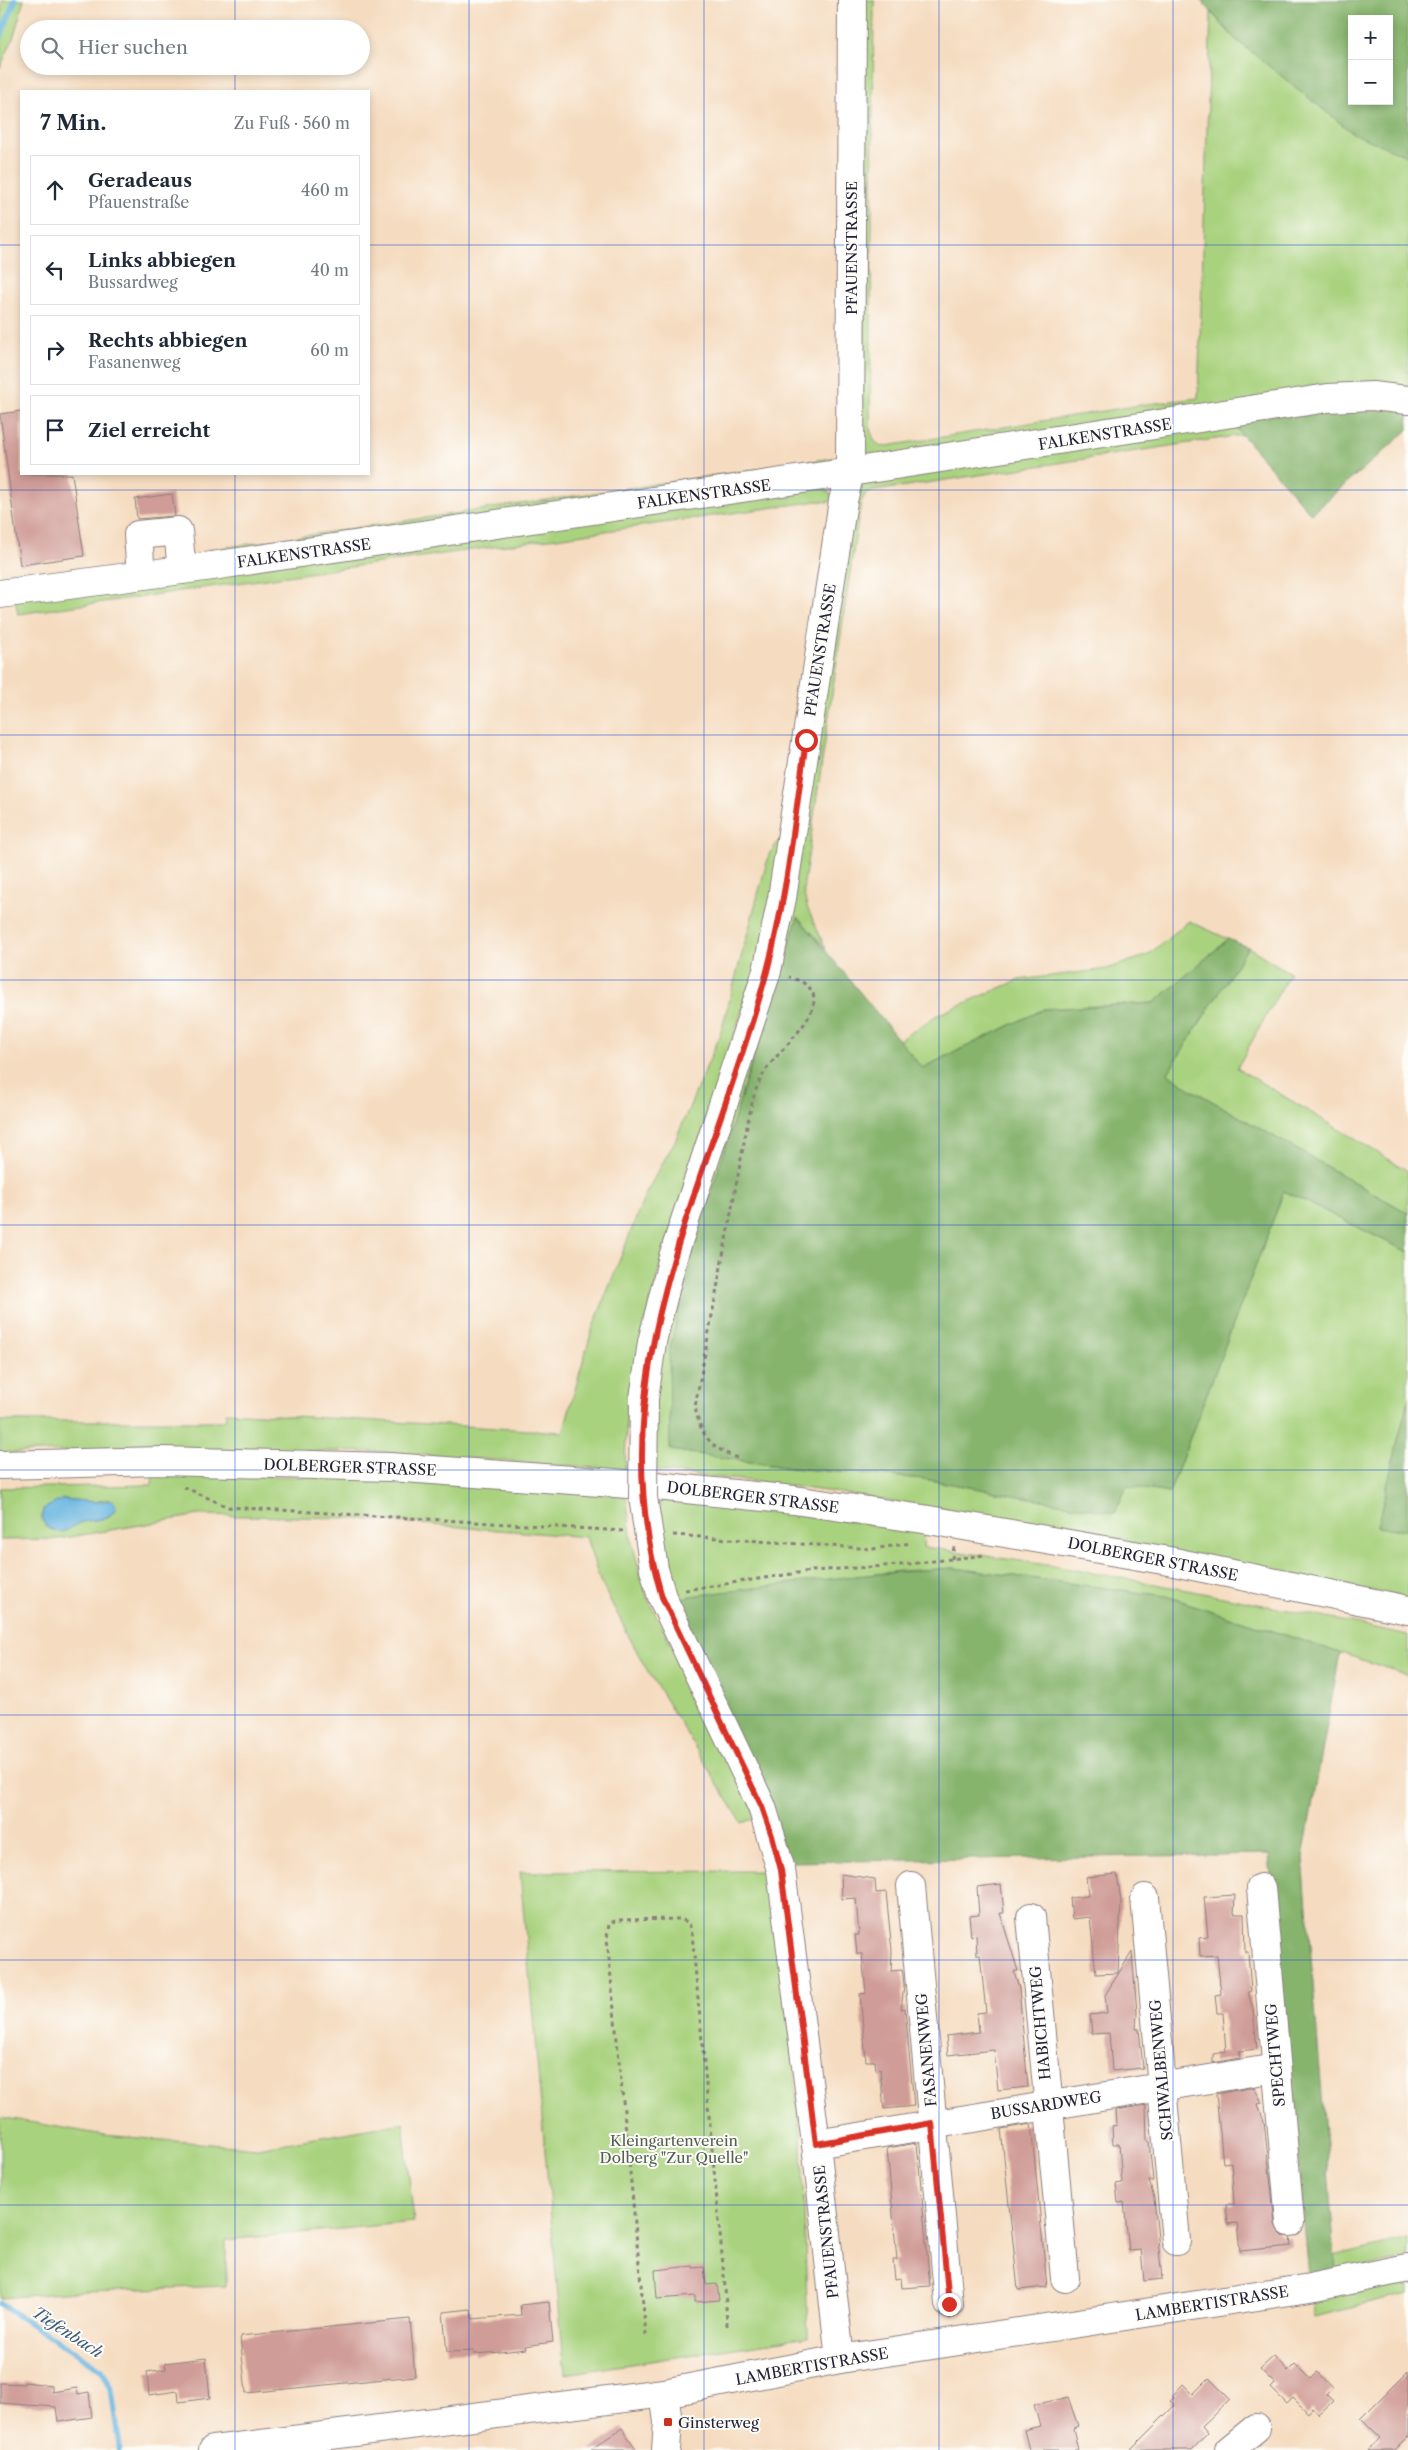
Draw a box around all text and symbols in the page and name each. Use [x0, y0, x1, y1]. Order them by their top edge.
map controls [1348, 15, 1393, 105]
button: + [1348, 15, 1393, 60]
search box [20, 20, 370, 75]
icon: search [38, 34, 66, 62]
text: Hier suchen [78, 36, 188, 59]
button: − [1348, 60, 1393, 105]
text: 7 Min. [40, 110, 106, 135]
text: Zu Fuß · 560 m [234, 113, 350, 133]
text: Geradeaus [88, 169, 192, 192]
icon: ahead [41, 176, 69, 204]
text: 460 m [301, 180, 349, 200]
street label: PFAUENSTRASSE [842, 181, 861, 315]
text: Pfauenstraße [88, 192, 189, 212]
text: Links abbiegen [88, 249, 236, 272]
icon: left [41, 256, 69, 284]
text: 40 m [310, 260, 349, 280]
text: Bussardweg [88, 272, 178, 292]
text: Rechts abbiegen [88, 329, 248, 352]
icon: right [41, 336, 69, 364]
text: 60 m [310, 340, 349, 360]
text: Fasanenweg [88, 352, 180, 372]
street label: FALKENSTRASSE [1037, 414, 1173, 454]
icon: arrive [41, 416, 69, 444]
text: Ziel erreicht [88, 419, 210, 442]
street label: FALKENSTRASSE [636, 475, 772, 513]
street label: FALKENSTRASSE [236, 534, 372, 572]
street label: PFAUENSTRASSE [800, 582, 840, 718]
route start [795, 729, 818, 752]
street label: DOLBERGER STRASSE [263, 1454, 437, 1480]
street label: DOLBERGER STRASSE [666, 1477, 840, 1517]
street label: DOLBERGER STRASSE [1066, 1533, 1240, 1585]
street label: HABICHTWEG [1026, 1965, 1054, 2081]
street label: FASANENWEG [912, 1992, 940, 2108]
street label: SCHWALBENWEG [1145, 1999, 1177, 2141]
street label: SPECHTWEG [1261, 2003, 1289, 2107]
street label: BUSSARDWEG [989, 2087, 1103, 2123]
park label: Kleingartenverein Dolberg "Zur Quelle" [600, 2131, 748, 2167]
street label: PFAUENSTRASSE [810, 2164, 842, 2300]
street label: LAMBERTISTRASSE [1134, 2281, 1290, 2325]
route end [938, 2293, 961, 2316]
water label: Tiefenbach [29, 2302, 107, 2362]
street label: LAMBERTISTRASSE [734, 2343, 890, 2389]
place label: Ginsterweg [678, 2413, 759, 2432]
marker: Ginsterweg [662, 2416, 674, 2428]

